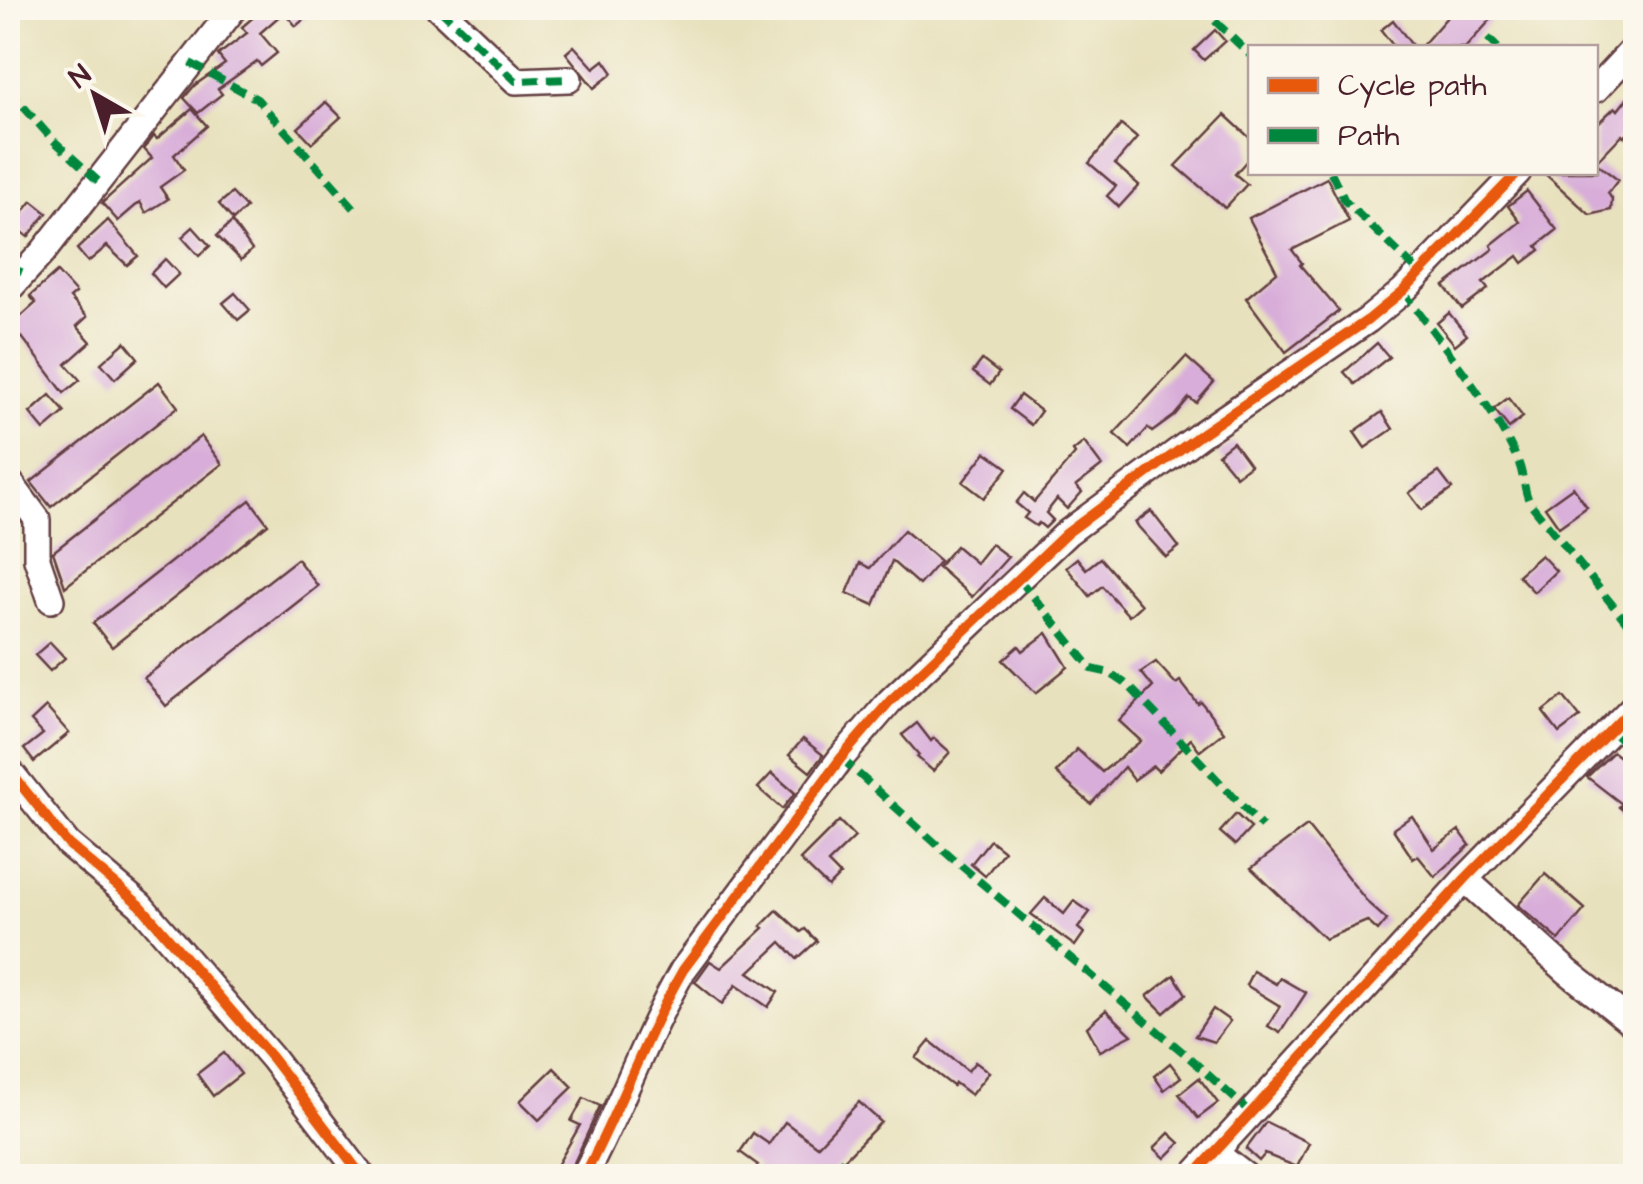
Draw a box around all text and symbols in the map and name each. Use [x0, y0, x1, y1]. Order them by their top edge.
north arrow [45, 45, 145, 145]
legend [1248, 45, 1598, 175]
text: N [61, 56, 100, 97]
text: Cycle path [1338, 65, 1487, 108]
text: Path [1338, 115, 1400, 157]

